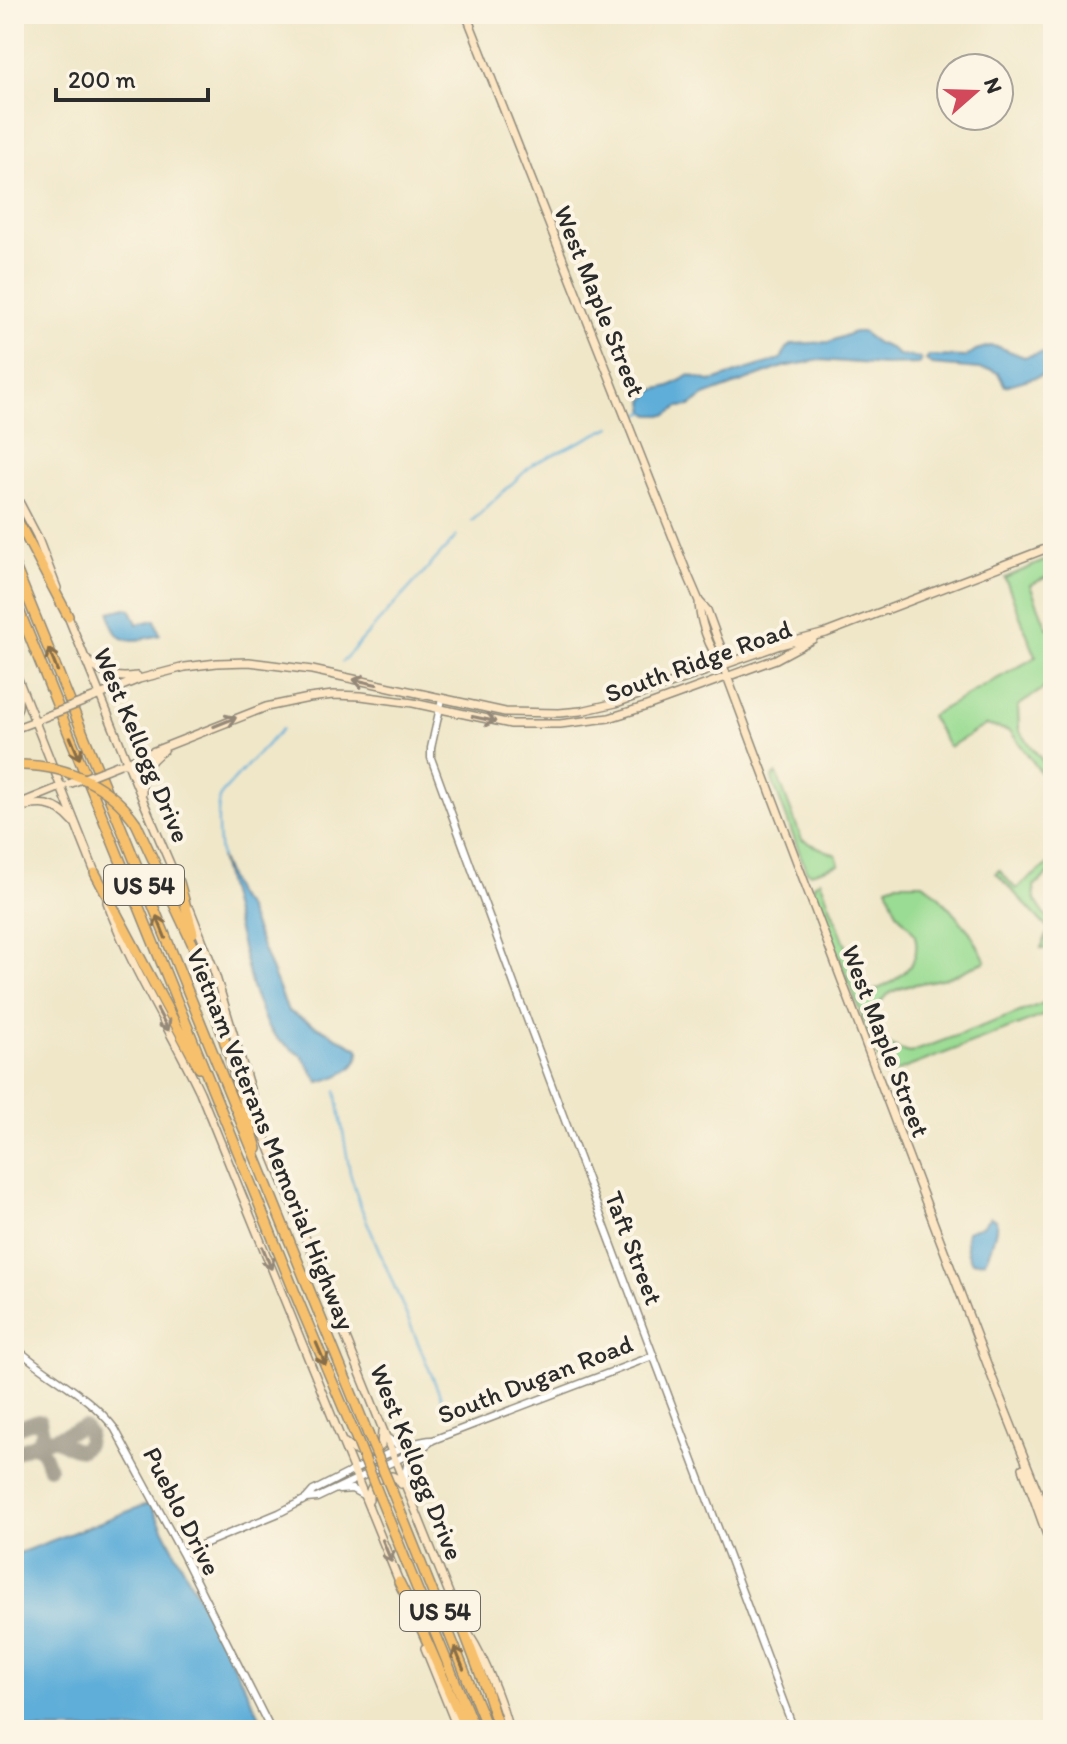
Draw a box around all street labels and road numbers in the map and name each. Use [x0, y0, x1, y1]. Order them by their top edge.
street label: West Maple Street [547, 201, 653, 401]
street label: South Ridge Road [600, 612, 796, 710]
street label: West Kellogg Drive [87, 643, 197, 847]
road number: US 54 [104, 865, 184, 905]
street label: West Maple Street [835, 940, 937, 1142]
street label: Vietnam Veterans Memorial Highway [180, 943, 362, 1335]
street label: Taft Street [598, 1187, 670, 1310]
street label: South Dugan Road [433, 1327, 637, 1431]
street label: West Kellogg Drive [363, 1359, 471, 1565]
street label: Pueblo Drive [136, 1441, 228, 1581]
road number: US 54 [400, 1591, 480, 1631]

